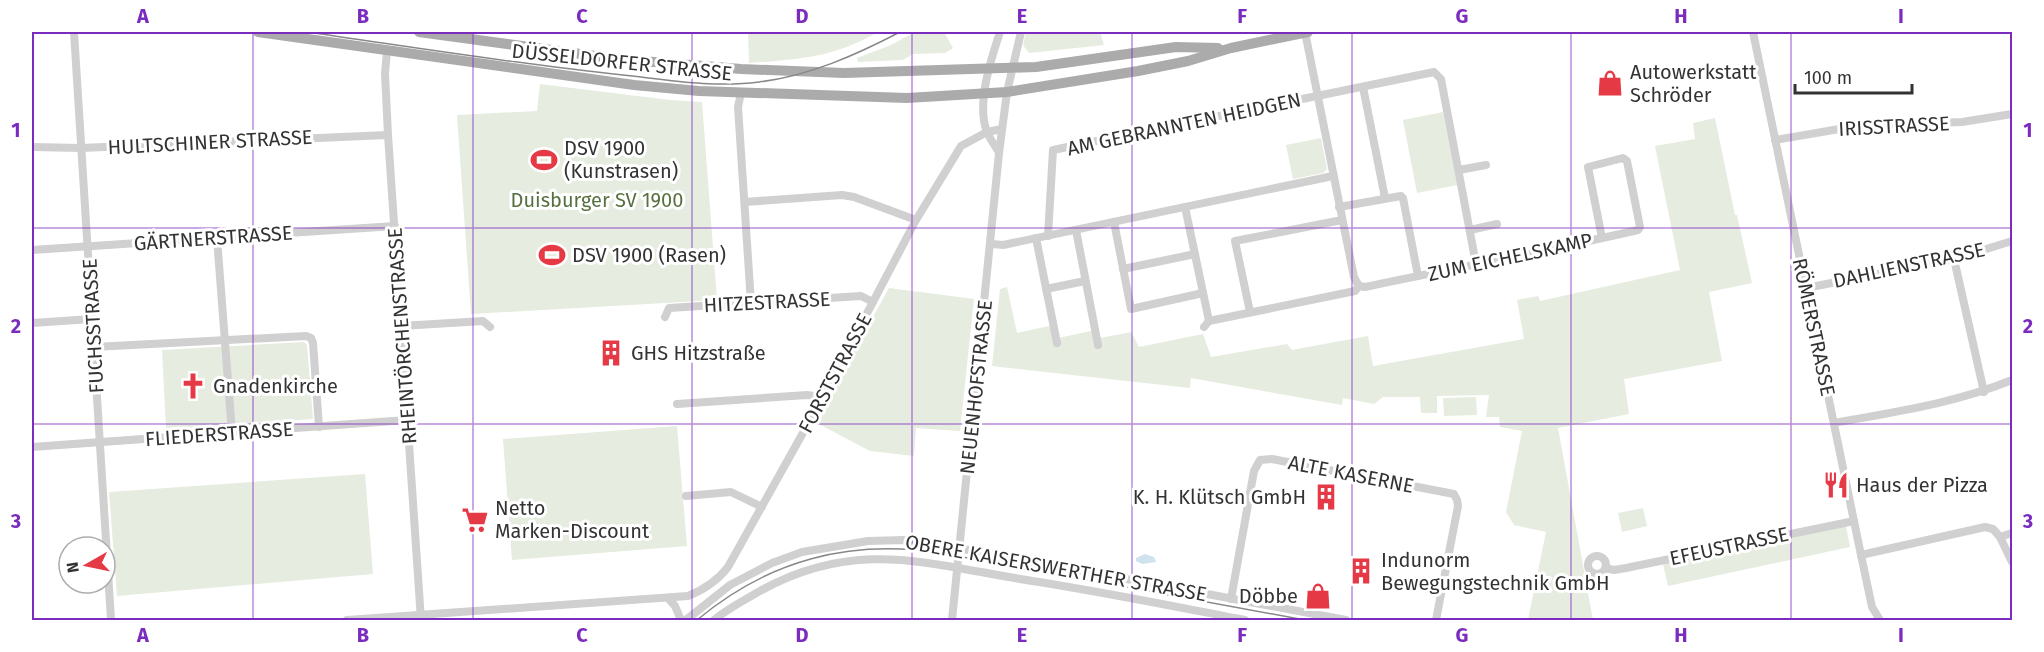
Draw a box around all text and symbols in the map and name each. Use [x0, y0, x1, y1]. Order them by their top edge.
text: A [136, 4, 150, 28]
text: B [357, 4, 369, 28]
text: C [576, 4, 588, 28]
text: D [795, 4, 809, 28]
text: E [1017, 4, 1027, 28]
text: F [1237, 4, 1247, 28]
text: G [1456, 4, 1468, 28]
text: H [1674, 4, 1688, 28]
text: I [1898, 4, 1904, 28]
street label: DÜSSELDORFER STRASSE [511, 38, 733, 86]
scale bar [1795, 57, 1912, 95]
place label: Autowerkstatt Schröder [1630, 60, 1757, 107]
text: 100 m [1804, 67, 1852, 89]
shop icon: Autowerkstatt Schröder [1595, 68, 1625, 98]
street label: AM GEBRANNTEN HEIDGEN [1065, 87, 1303, 161]
street label: IRISSTRASSE [1838, 111, 1950, 141]
text: 1 [11, 118, 21, 142]
text: 1 [2023, 118, 2033, 142]
street label: HULTSCHINER STRASSE [107, 125, 313, 159]
place label: DSV 1900 (Kunstrasen) [564, 136, 678, 183]
sports icon: DSV 1900 (Kunstrasen) [529, 145, 559, 175]
park label: Duisburger SV 1900 [511, 188, 683, 212]
street label: GÄRTNERSTRASSE [133, 220, 293, 256]
street label: RHEINTÖRCHENSTRASSE [382, 227, 422, 445]
street label: ZUM EICHELSKAMP [1426, 228, 1594, 286]
street label: DAHLIENSTRASSE [1831, 237, 1987, 293]
sports icon: DSV 1900 (Rasen) [537, 240, 567, 270]
place label: DSV 1900 (Rasen) [572, 243, 726, 267]
street label: RÖMERSTRASSE [1788, 256, 1840, 398]
street label: FUCHSSTRASSE [77, 258, 109, 394]
street label: HITZESTRASSE [703, 287, 831, 317]
street label: NEUENHOFSTRASSE [955, 298, 997, 476]
street label: FORSTSTRASSE [793, 309, 877, 437]
text: 2 [11, 314, 21, 338]
text: 2 [2023, 314, 2033, 338]
building icon: GHS Hitzstraße [596, 338, 626, 368]
place label: GHS Hitzstraße [631, 341, 766, 365]
church icon: Gnadenkirche [178, 371, 208, 401]
place label: Gnadenkirche [213, 374, 338, 398]
street label: FLIEDERSTRASSE [144, 417, 294, 451]
street label: ALTE KASERNE [1286, 450, 1416, 498]
restaurant icon: Haus der Pizza [1821, 470, 1851, 500]
place label: Haus der Pizza [1856, 473, 1988, 497]
building icon: K. H. Klütsch GmbH [1311, 482, 1341, 512]
place label: K. H. Klütsch GmbH [1133, 485, 1306, 509]
place label: Netto Marken-Discount [495, 496, 650, 543]
supermarket icon: Netto Marken-Discount [460, 505, 490, 535]
text: 3 [10, 509, 21, 533]
text: 3 [2022, 509, 2033, 533]
street label: EFEUSTRASSE [1667, 522, 1791, 570]
street label: OBERE KAISERSWERTHER STRASSE [903, 530, 1209, 606]
north arrow [57, 535, 117, 595]
place label: Indunorm Bewegungstechnik GmbH [1381, 548, 1610, 595]
building icon: Indunorm Bewegungstechnik GmbH [1346, 556, 1376, 586]
text: N [62, 561, 83, 574]
shop icon: Döbbe [1303, 581, 1333, 611]
place label: Döbbe [1239, 584, 1298, 608]
text: A [136, 623, 150, 647]
text: B [357, 623, 369, 647]
text: C [576, 623, 588, 647]
text: D [795, 623, 809, 647]
text: E [1017, 623, 1027, 647]
text: F [1237, 623, 1247, 647]
text: G [1456, 623, 1468, 647]
text: H [1674, 623, 1688, 647]
text: I [1898, 623, 1904, 647]

